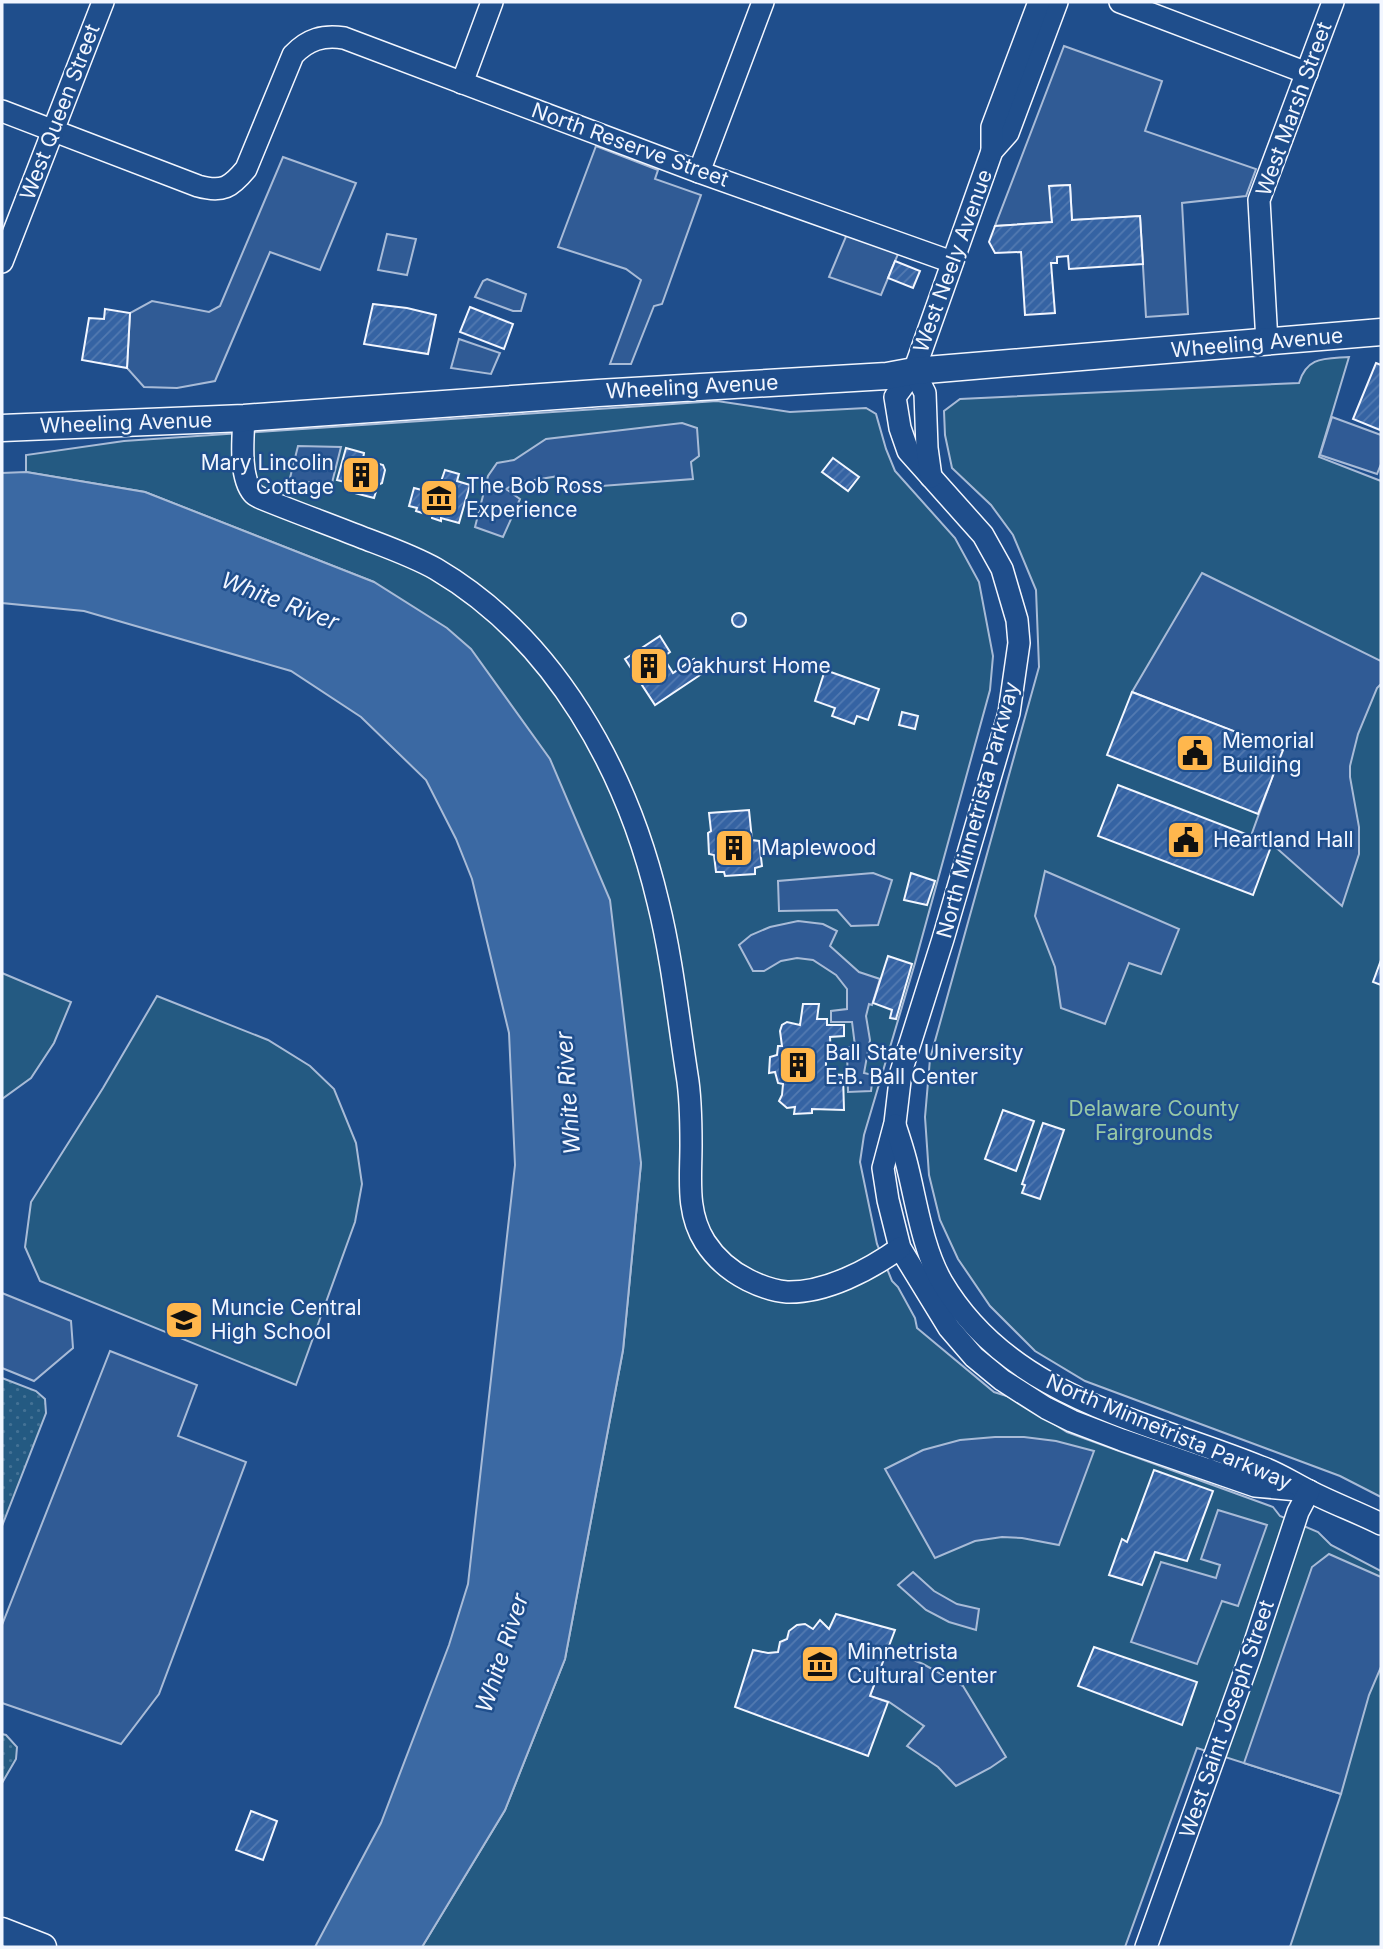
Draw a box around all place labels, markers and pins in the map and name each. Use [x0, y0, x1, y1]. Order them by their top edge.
place label: Mary Lincolin Cottage [201, 450, 334, 499]
building icon: Mary Lincolin Cottage [340, 454, 382, 496]
place label: The Bob Ross Experience [466, 473, 603, 522]
museum icon: The Bob Ross Experience [418, 477, 460, 519]
building icon: Oakhurst Home [628, 645, 670, 687]
place label: Oakhurst Home [676, 653, 831, 678]
place label: Memorial Building [1222, 728, 1314, 777]
public building icon: Memorial Building [1174, 732, 1216, 774]
public building icon: Heartland Hall [1165, 819, 1207, 861]
building icon: Maplewood [713, 827, 755, 869]
place label: Heartland Hall [1213, 827, 1354, 852]
place label: Maplewood [761, 835, 876, 860]
place label: Ball State University E.B. Ball Center [825, 1040, 1024, 1089]
building icon: Ball State University E.B. Ball Center [777, 1044, 819, 1086]
place label: Muncie Central High School [211, 1295, 362, 1344]
school or university icon: Muncie Central High School [163, 1299, 205, 1341]
place label: Minnetrista Cultural Center [847, 1639, 997, 1688]
museum icon: Minnetrista Cultural Center [799, 1643, 841, 1685]

